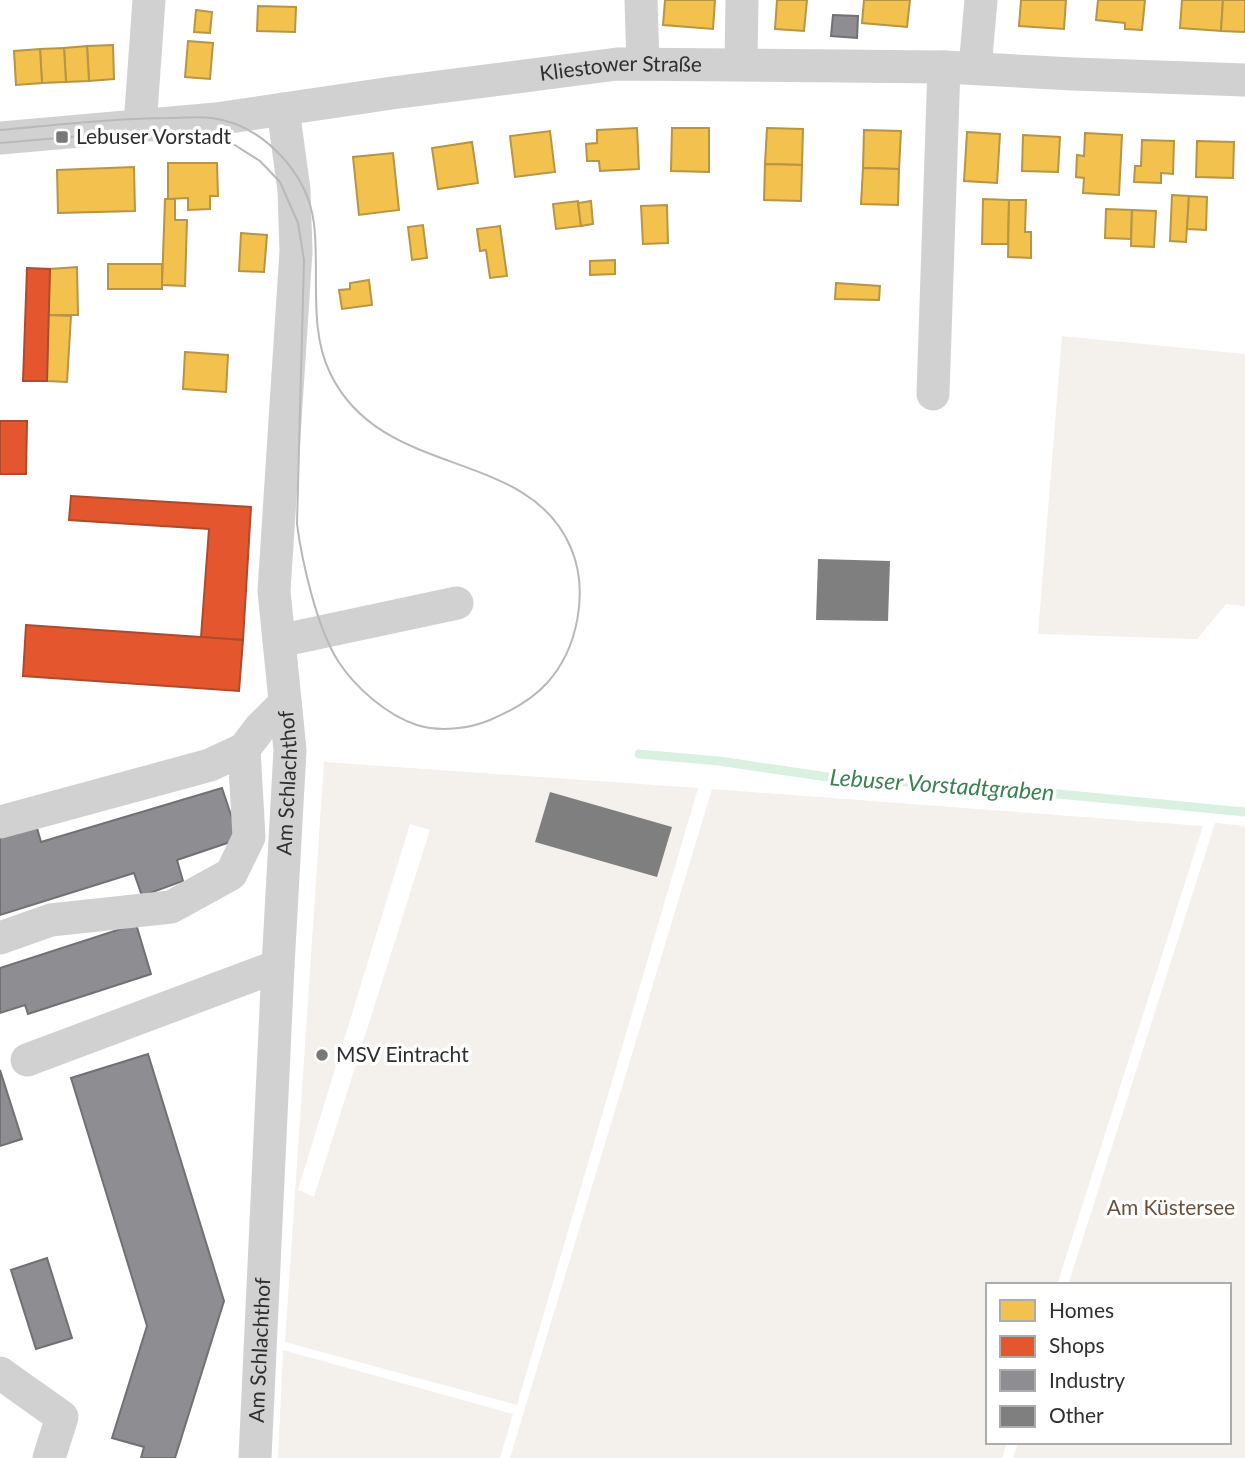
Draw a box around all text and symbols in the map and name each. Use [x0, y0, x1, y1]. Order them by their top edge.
street label: Kliestower Straße [538, 50, 702, 85]
place label: Lebuser Vorstadt [76, 123, 232, 148]
marker: Lebuser Vorstadt [54, 129, 70, 145]
street label: Am Schlachthof [270, 709, 301, 856]
water label: Lebuser Vorstadtgraben [829, 762, 1055, 806]
place label: MSV Eintracht [336, 1041, 469, 1066]
marker: MSV Eintracht [314, 1047, 330, 1063]
park label: Am Küstersee [1107, 1194, 1235, 1219]
street label: Am Schlachthof [243, 1276, 274, 1423]
legend [986, 1283, 1231, 1444]
text: Homes [1049, 1297, 1114, 1322]
text: Shops [1049, 1332, 1105, 1357]
text: Industry [1049, 1367, 1125, 1392]
text: Other [1049, 1402, 1104, 1427]

